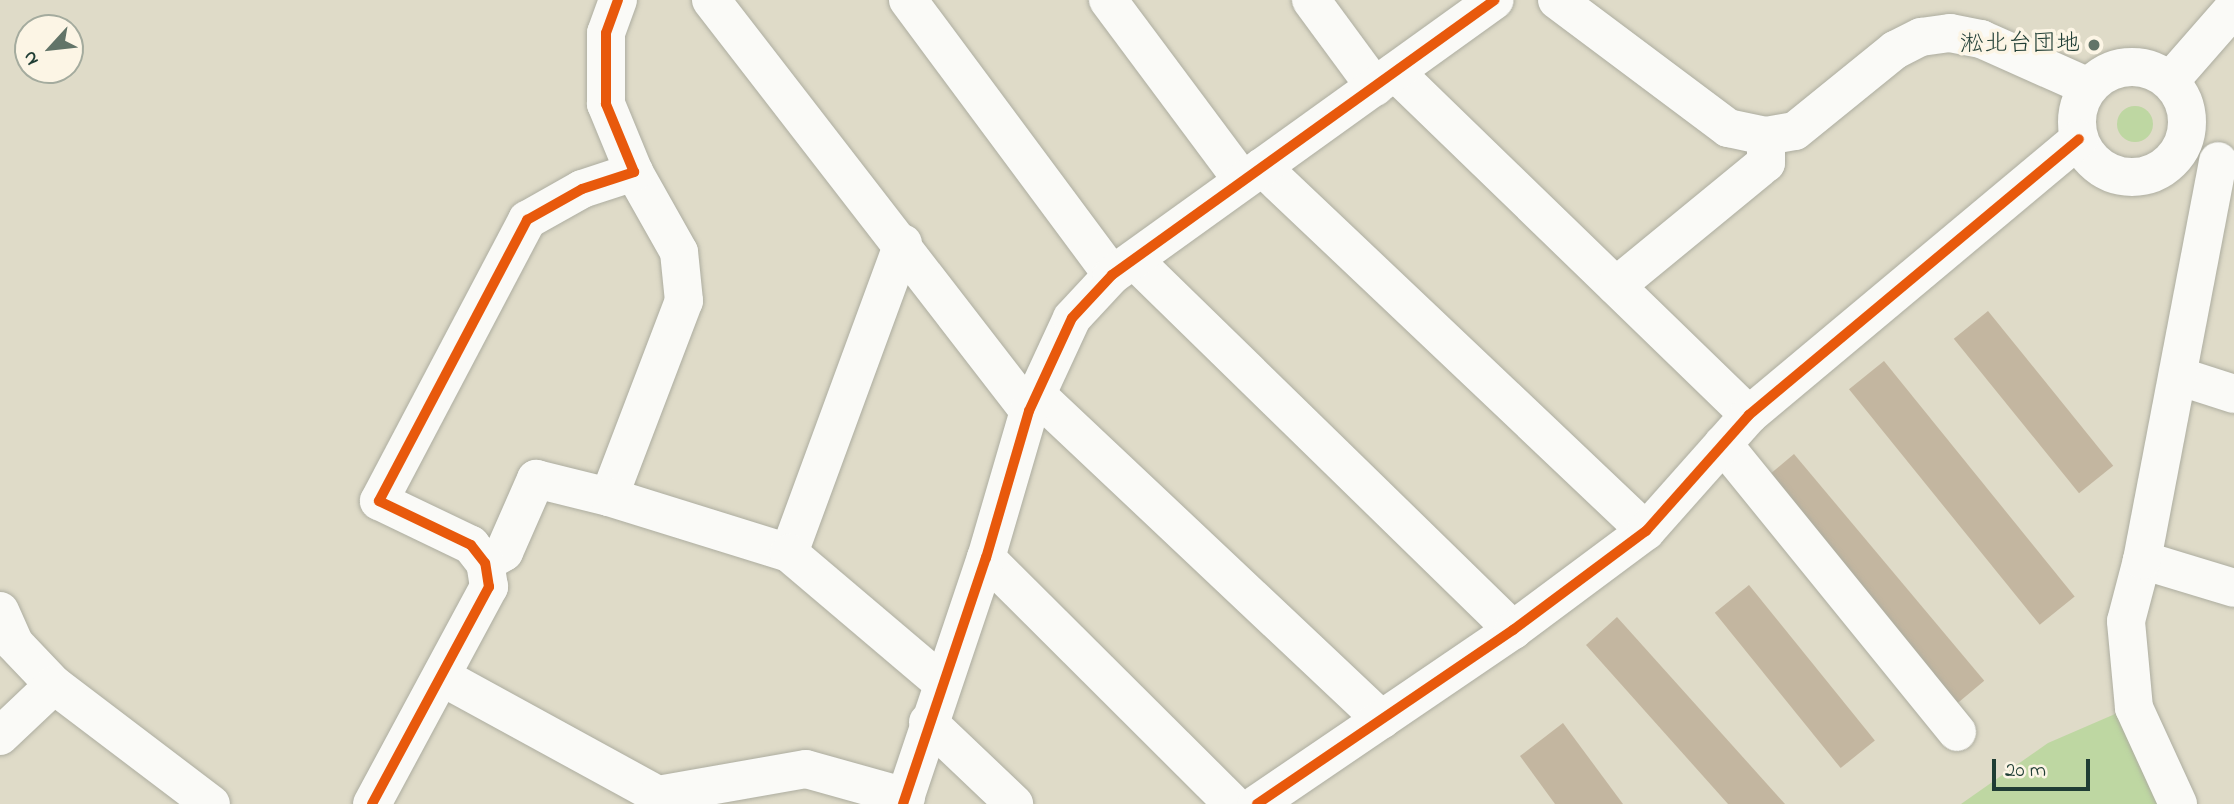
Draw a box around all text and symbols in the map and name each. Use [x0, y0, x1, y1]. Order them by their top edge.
north arrow [14, 14, 84, 84]
place label: 淞北台団地 [1960, 31, 2080, 59]
marker: 淞北台団地 [2086, 37, 2102, 53]
text: N [17, 46, 47, 70]
scale bar [1996, 744, 2094, 788]
text: 20 m [2005, 756, 2046, 786]

